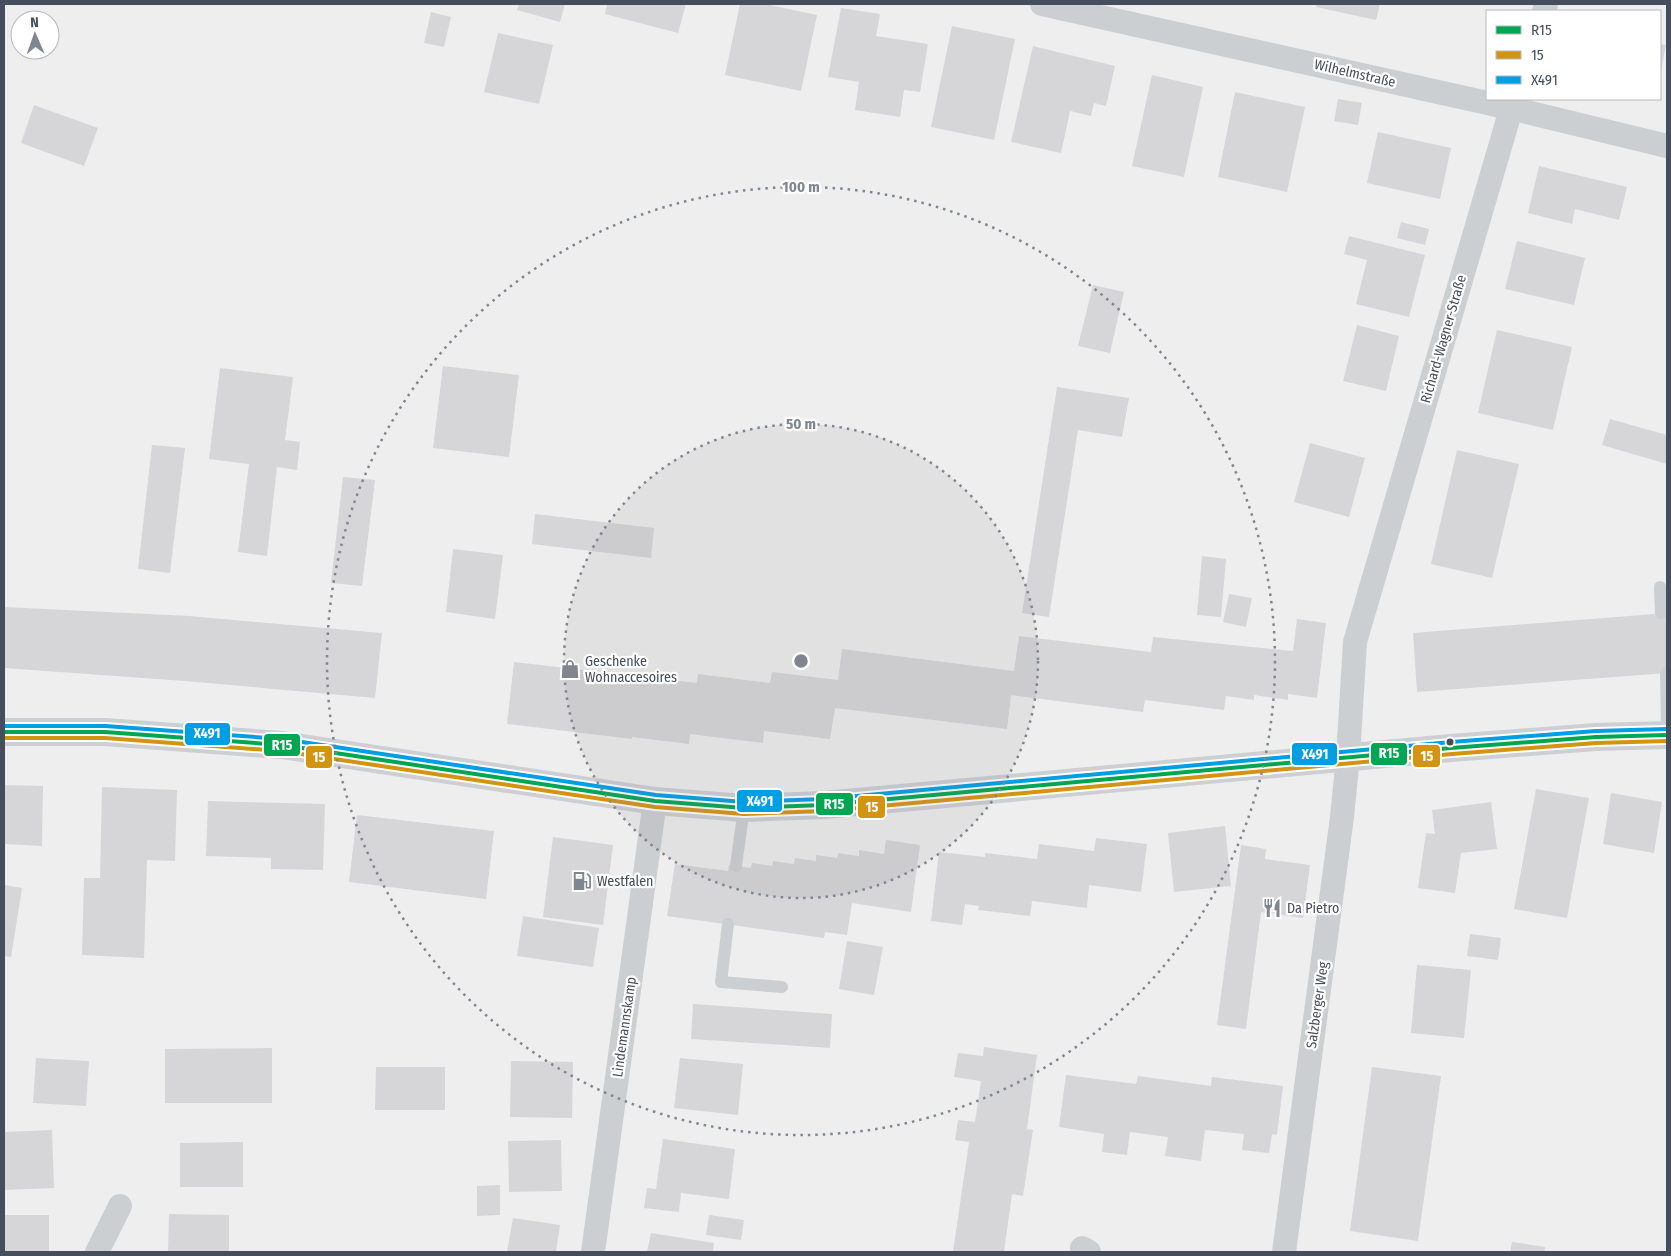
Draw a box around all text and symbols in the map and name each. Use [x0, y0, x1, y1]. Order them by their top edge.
north arrow [10, 10, 60, 60]
legend [1486, 10, 1661, 100]
text: N [30, 14, 39, 31]
text: R15 [1531, 21, 1552, 39]
text: 15 [1531, 46, 1544, 64]
street label: Wilhelmstraße [1313, 56, 1397, 91]
text: X491 [1531, 71, 1558, 89]
text: 100 m [782, 178, 820, 196]
street label: Richard-Wagner-Straße [1417, 273, 1470, 405]
text: 50 m [786, 415, 816, 433]
centre of rings [792, 652, 810, 670]
place label: Geschenke Wohnaccesoires [585, 653, 677, 686]
shop icon: Geschenke Wohnaccesoires [559, 658, 581, 680]
line badge: X491 [184, 722, 231, 746]
text: X491 [193, 725, 220, 742]
line badge: R15 [263, 733, 301, 757]
text: R15 [272, 737, 292, 754]
unlabelled marker [1445, 737, 1455, 747]
line badge: X491 [1291, 742, 1338, 766]
line badge: R15 [1370, 742, 1408, 766]
line badge: 15 [1412, 744, 1441, 768]
line badge: 15 [305, 745, 333, 769]
text: R15 [1379, 745, 1399, 762]
text: X491 [1301, 746, 1328, 763]
text: 15 [1421, 748, 1434, 765]
text: 15 [313, 749, 326, 766]
line badge: X491 [736, 789, 783, 813]
line badge: R15 [815, 792, 854, 816]
text: X491 [746, 793, 773, 810]
line badge: 15 [857, 795, 886, 819]
text: R15 [824, 796, 844, 813]
text: 15 [866, 799, 879, 816]
fuel station icon: Westfalen [571, 870, 593, 892]
place label: Westfalen [597, 873, 653, 890]
restaurant icon: Da Pietro [1261, 897, 1283, 919]
place label: Da Pietro [1287, 900, 1339, 917]
street label: Salzberger Weg [1303, 960, 1332, 1050]
street label: Lindemannskamp [609, 976, 640, 1078]

